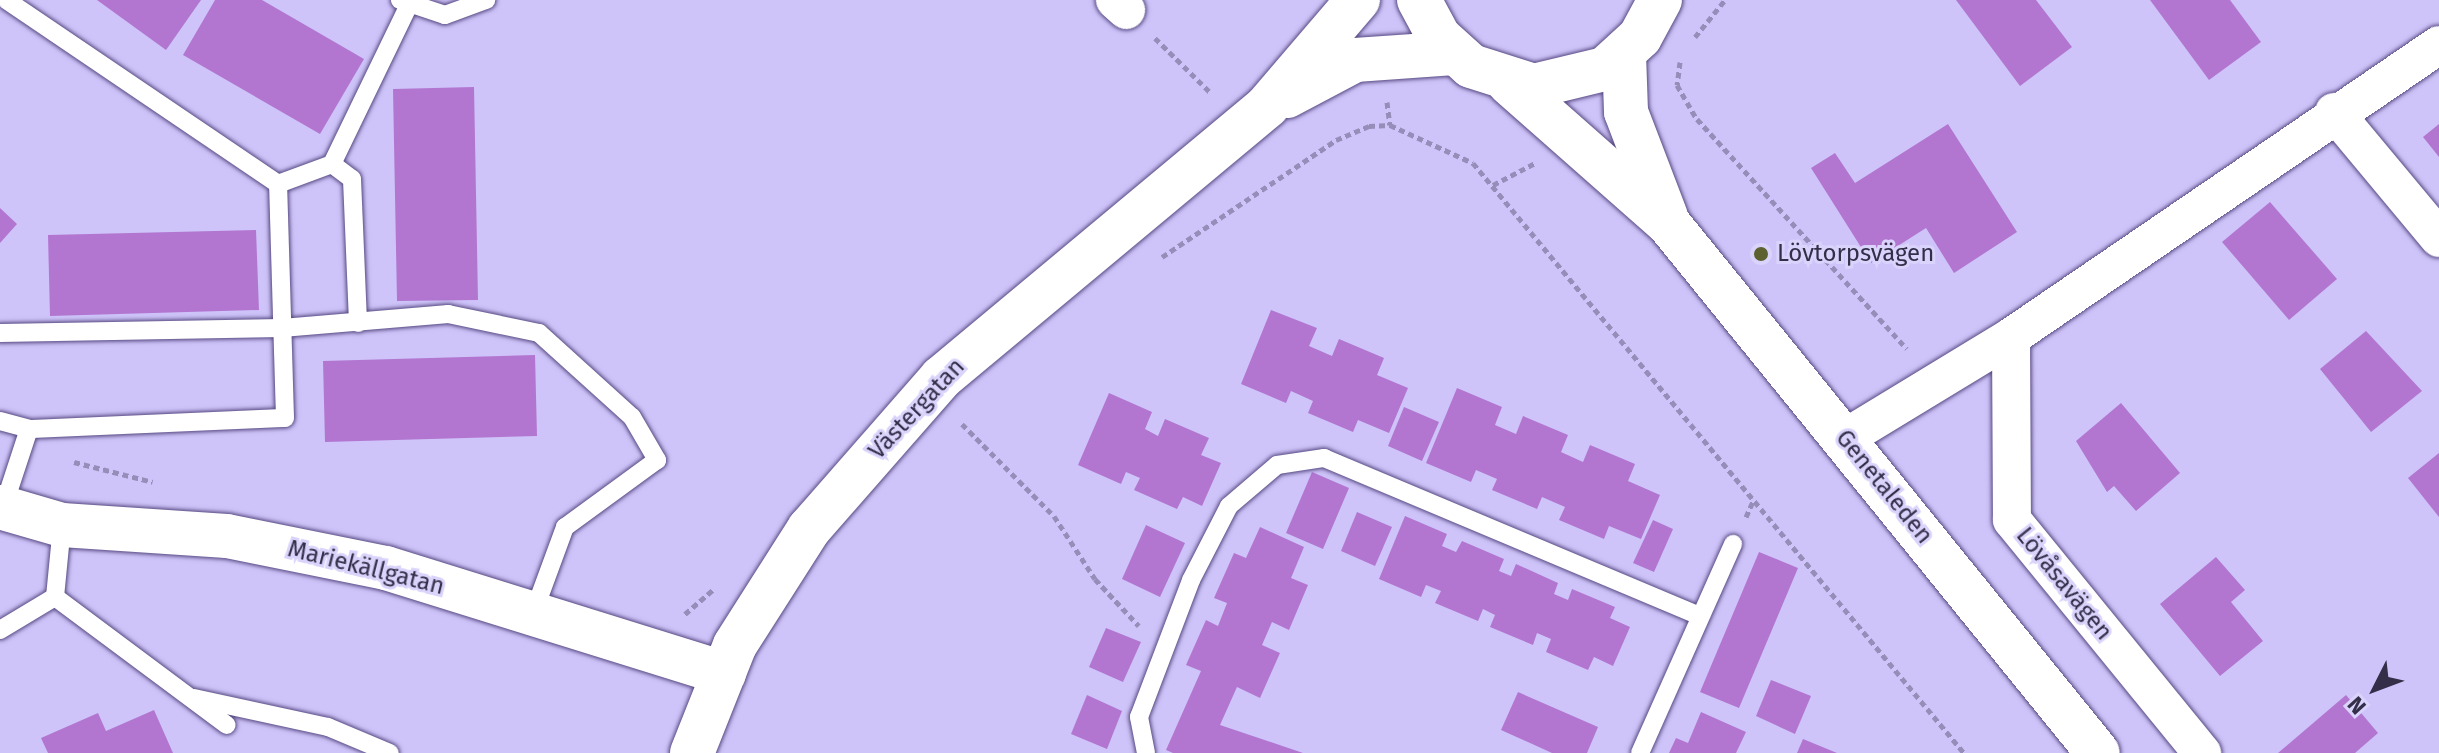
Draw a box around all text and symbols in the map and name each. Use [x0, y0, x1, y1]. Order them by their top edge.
place label: Lövtorpsvägen [1777, 240, 1934, 268]
marker: Lövtorpsvägen [1752, 245, 1770, 263]
street label: Västergatan [863, 353, 971, 465]
street label: Genetaleden [1829, 424, 1939, 550]
street label: Lövåsavägen [2010, 522, 2118, 646]
street label: Mariekällgatan [285, 535, 447, 601]
north arrow [2335, 649, 2415, 729]
text: N [2342, 691, 2372, 720]

